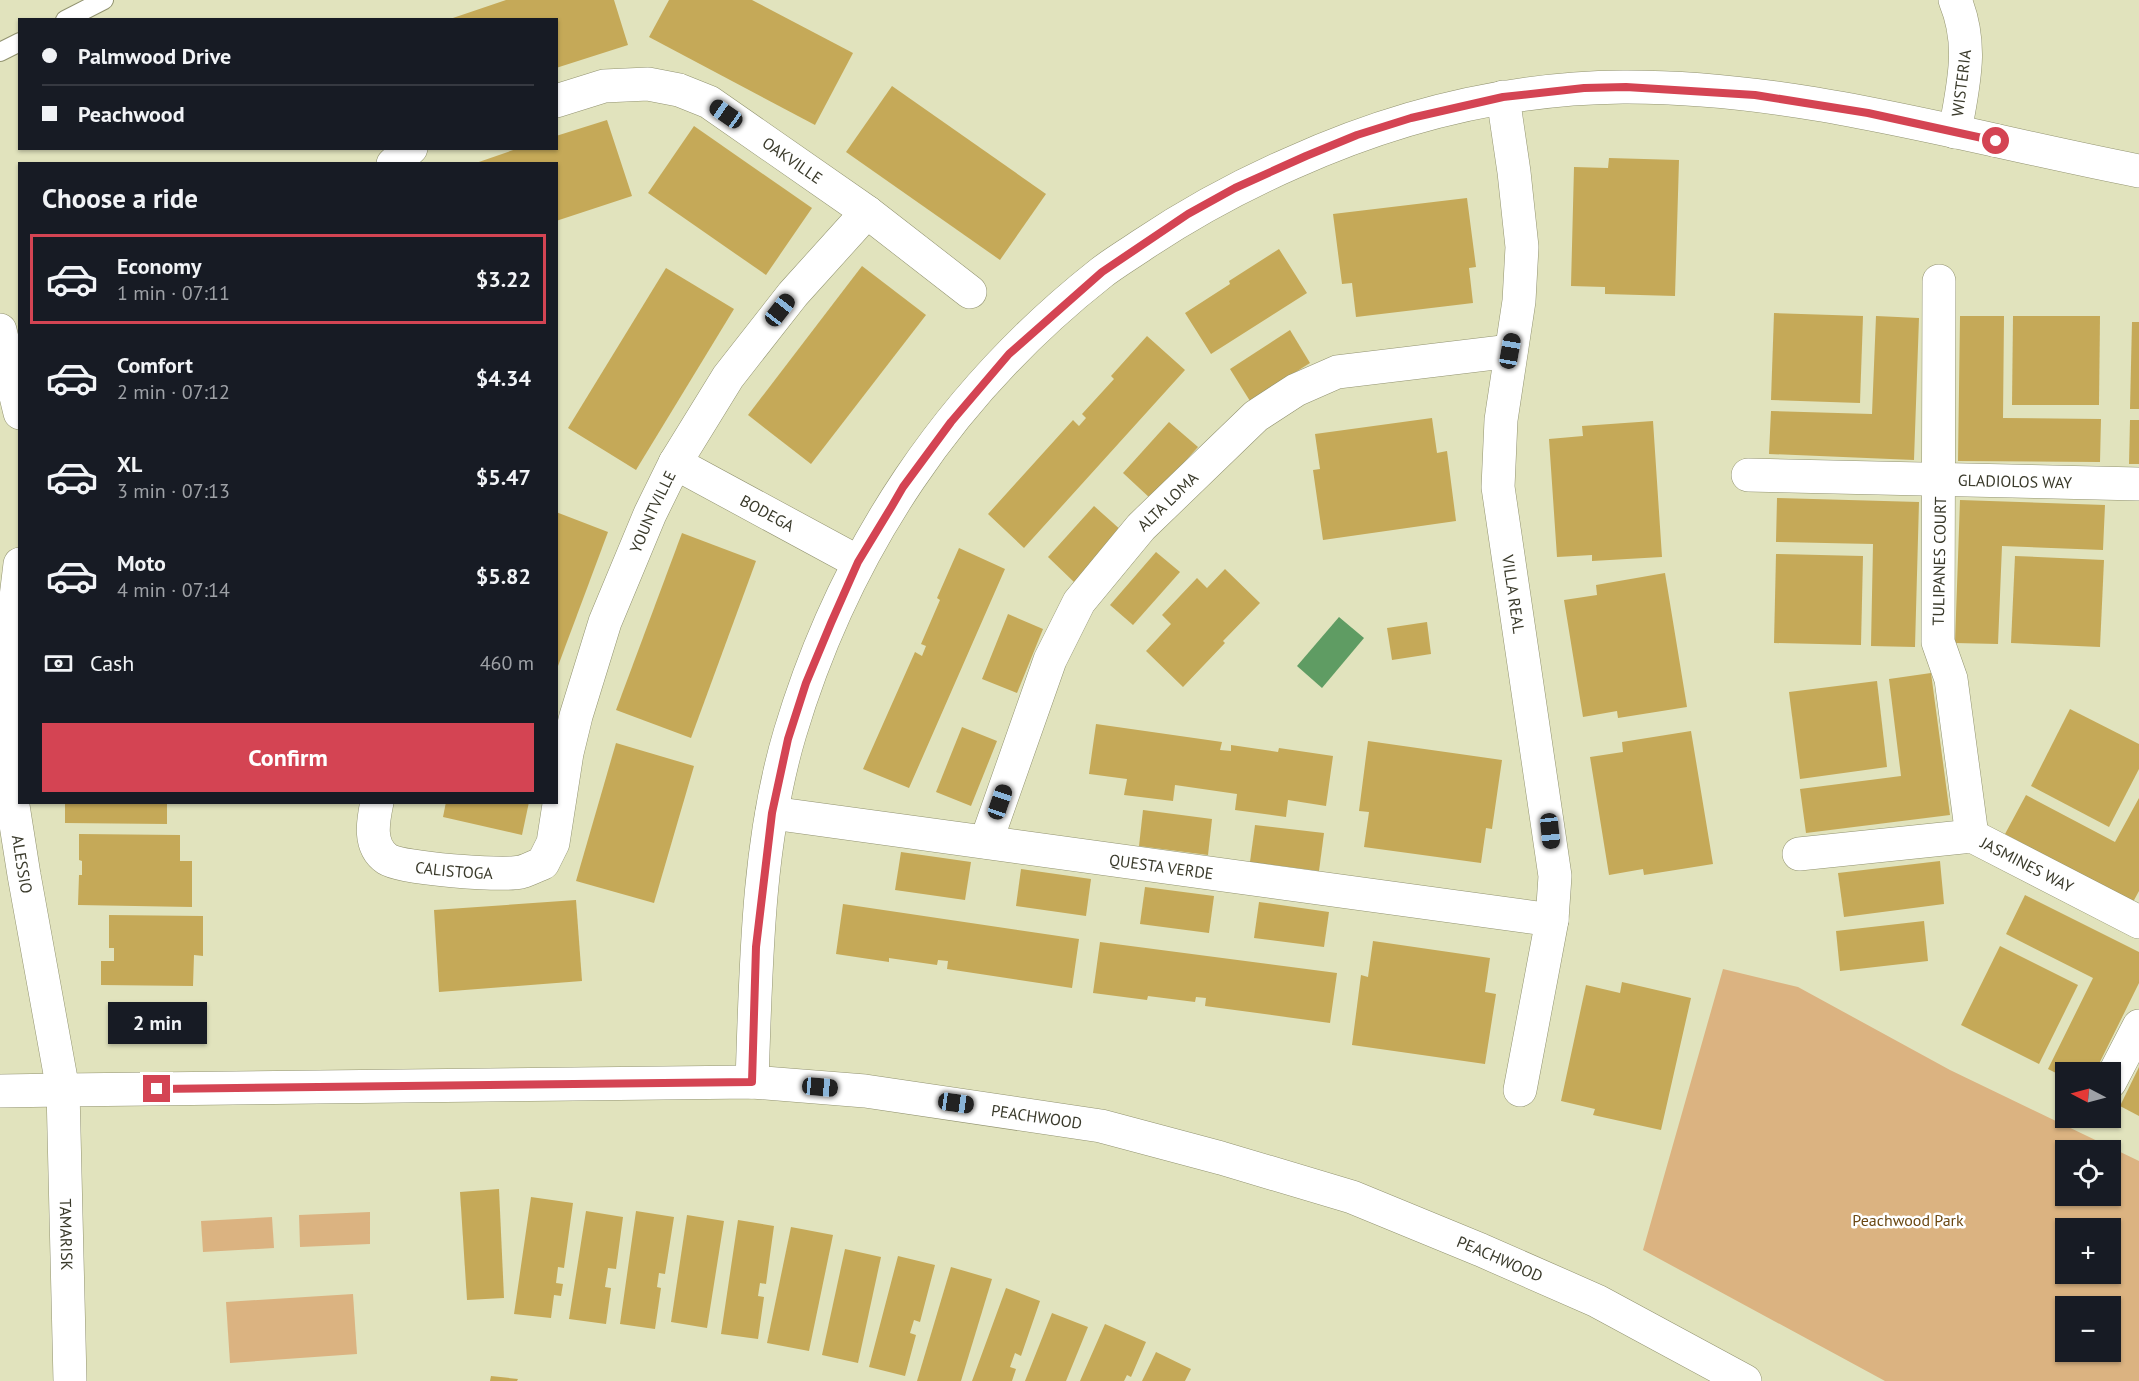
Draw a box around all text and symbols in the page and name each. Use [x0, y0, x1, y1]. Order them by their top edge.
text: Palmwood Drive [78, 42, 231, 70]
street label: WISTERIA [1947, 48, 1975, 118]
car [706, 96, 746, 132]
text: Peachwood [78, 100, 185, 128]
route start [1982, 127, 2009, 154]
street label: OAKVILLE [759, 132, 826, 188]
text: Choose a ride [42, 181, 198, 215]
icon: car [45, 252, 99, 306]
text: Economy [117, 252, 201, 280]
text: $3.22 [476, 265, 531, 293]
text: 1 min · 07:11 [117, 280, 230, 306]
car [762, 290, 798, 330]
car [1498, 332, 1522, 370]
icon: car [45, 351, 99, 405]
text: Comfort [117, 351, 193, 379]
text: $4.34 [476, 364, 531, 392]
text: 2 min · 07:12 [117, 379, 230, 405]
icon: car [45, 450, 99, 504]
text: XL [117, 450, 142, 478]
text: $5.47 [476, 463, 531, 491]
street label: YOUNTVILLE [625, 467, 680, 556]
street label: ALTA LOMA [1133, 467, 1203, 535]
street label: GLADIOLOS WAY [1958, 470, 2072, 492]
text: 3 min · 07:13 [117, 478, 230, 504]
street label: BODEGA [737, 490, 798, 536]
street label: TULIPANES COURT [1928, 496, 1950, 626]
icon: car [45, 549, 99, 603]
text: Moto [117, 549, 166, 577]
street label: VILLA REAL [1498, 553, 1529, 635]
text: $5.82 [476, 562, 531, 590]
text: 4 min · 07:14 [117, 577, 230, 603]
icon: cash [42, 647, 75, 680]
text: Cash [90, 649, 134, 677]
text: 460 m [480, 650, 534, 676]
button: Confirm [42, 723, 534, 792]
car [986, 782, 1014, 822]
car [1539, 812, 1561, 850]
street label: JASMINES WAY [1977, 832, 2077, 897]
street label: ALESSIO [8, 834, 37, 895]
street label: QUESTA VERDE [1108, 849, 1215, 883]
street label: CALISTOGA [414, 857, 494, 883]
callout: 2 min [108, 1002, 207, 1044]
text: 2 min [133, 1010, 182, 1036]
north arrow [2055, 1062, 2121, 1128]
map controls [2055, 1062, 2121, 1362]
route end [143, 1075, 170, 1102]
car [801, 1076, 839, 1098]
car [937, 1092, 975, 1114]
street label: PEACHWOOD [990, 1100, 1084, 1133]
button: locate [2055, 1140, 2121, 1206]
street label: TAMARISK [56, 1198, 77, 1271]
park label: Peachwood Park [1852, 1210, 1964, 1230]
button: + [2055, 1218, 2121, 1284]
street label: PEACHWOOD [1454, 1231, 1546, 1286]
button: − [2055, 1296, 2121, 1362]

